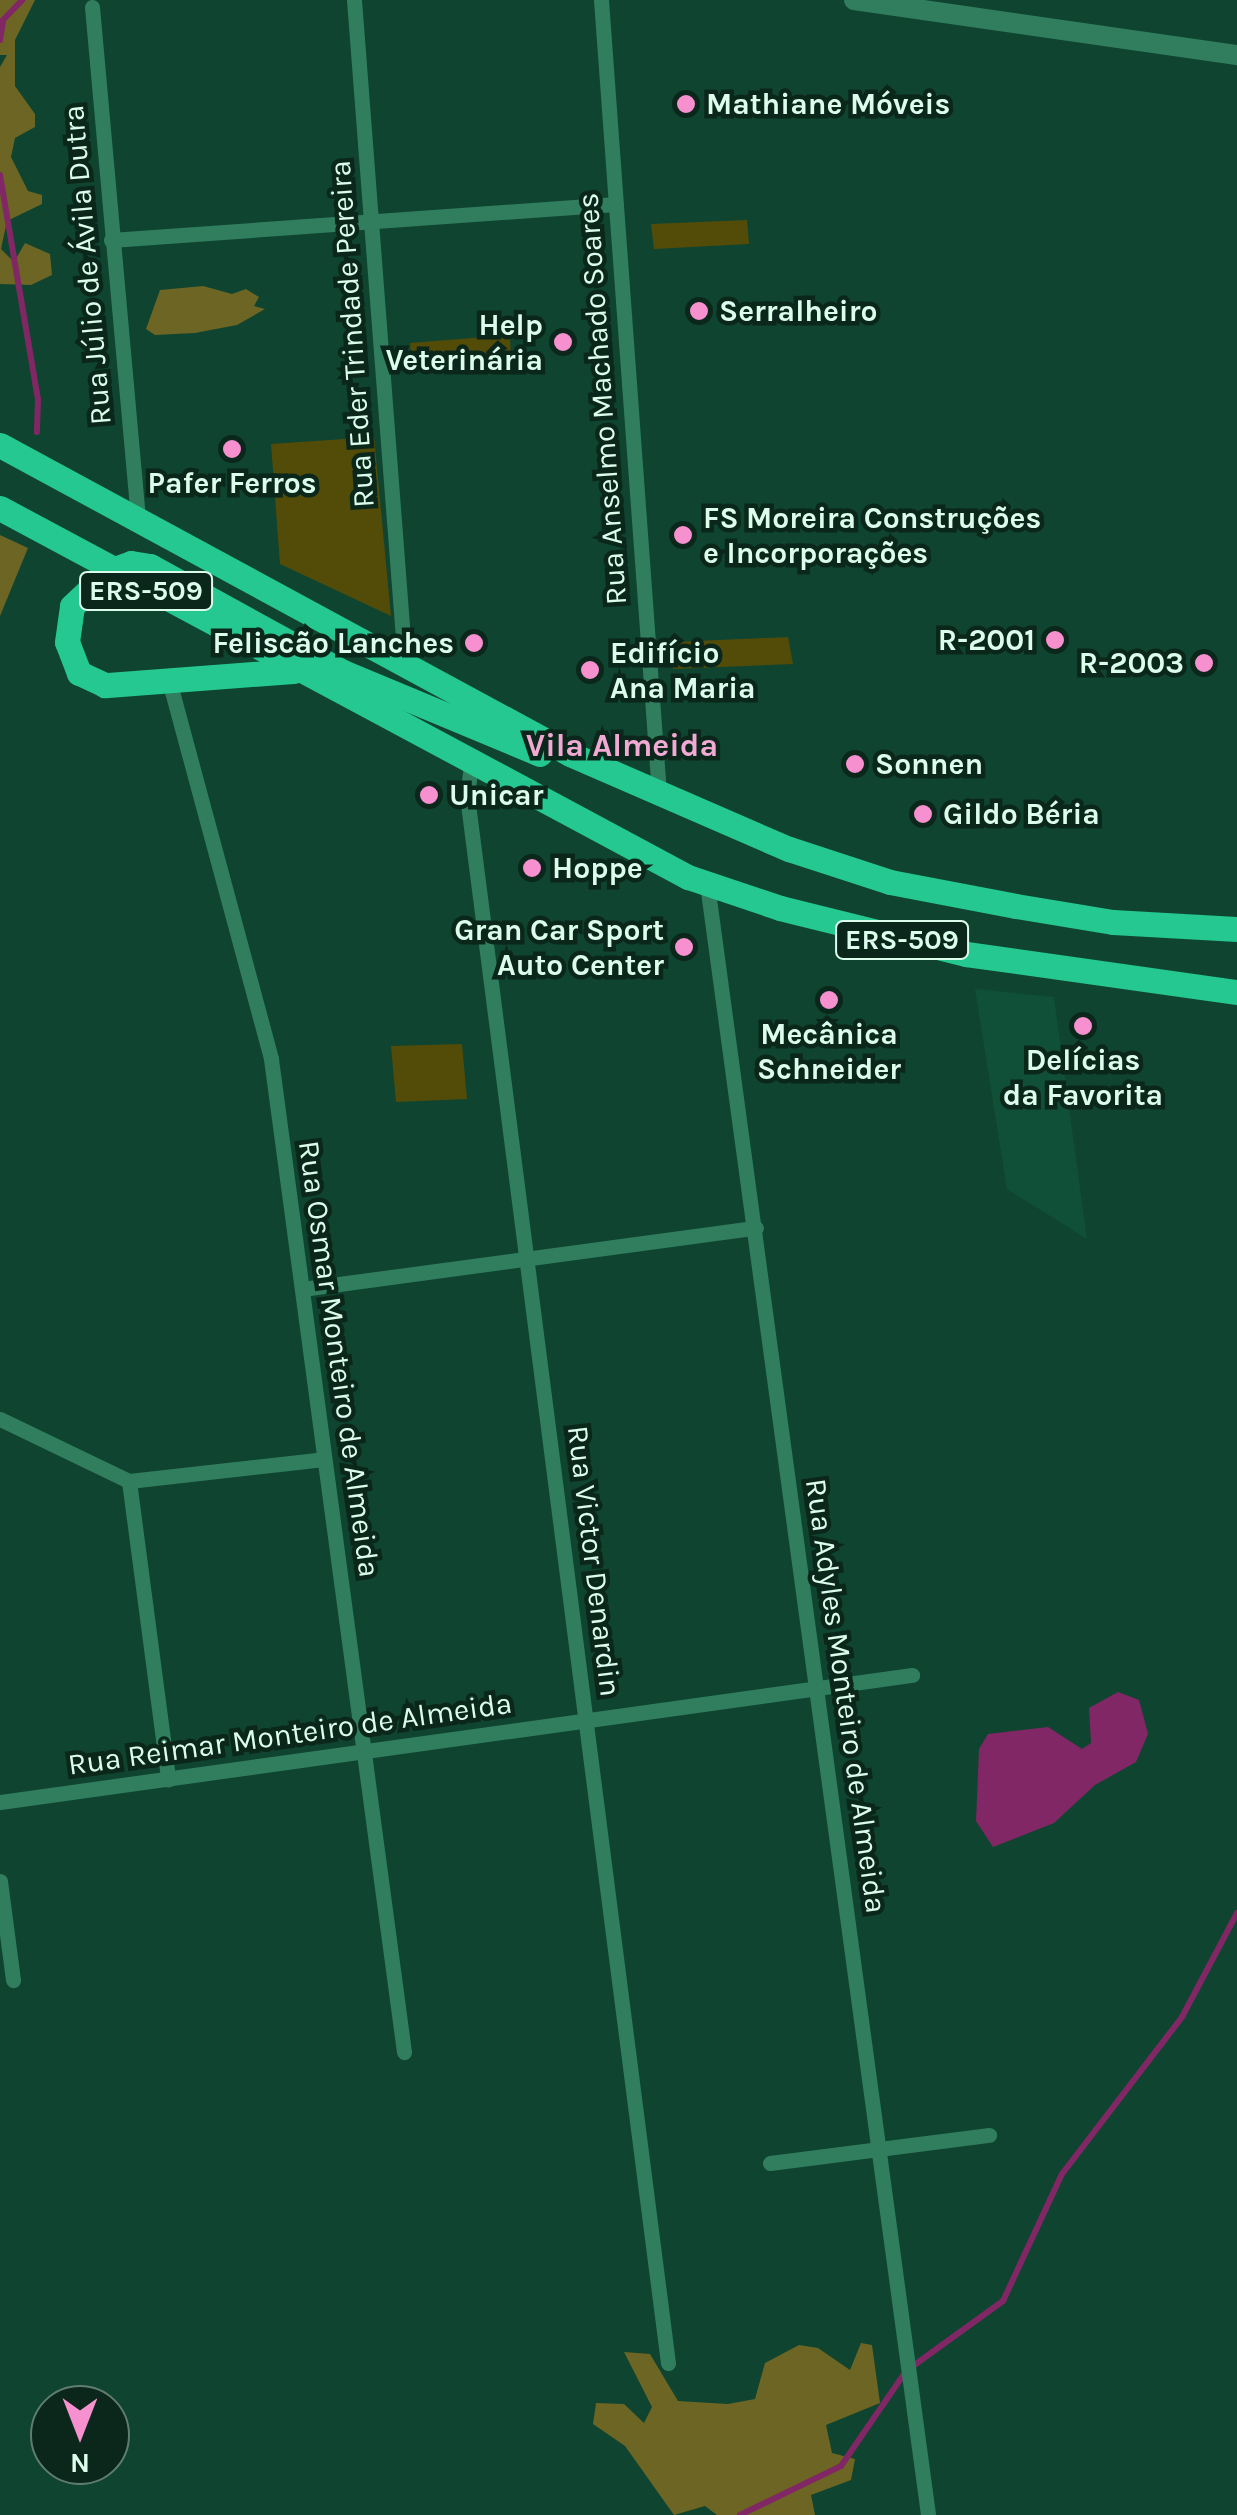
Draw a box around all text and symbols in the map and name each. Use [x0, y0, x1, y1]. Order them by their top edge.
place label: Mathiane Móveis [706, 86, 950, 122]
marker: Mathiane Móveis [675, 93, 697, 115]
street label: Rua Júlio de Ávila Dutra [55, 104, 119, 426]
street label: Rua Eder Trindade Pereira [322, 159, 382, 509]
street label: Rua Anselmo Machado Soares [570, 192, 634, 606]
place label: Serralheiro [719, 293, 877, 329]
marker: Serralheiro [688, 300, 710, 322]
place label: Help Veterinária [385, 307, 543, 378]
marker: Help Veterinária [552, 331, 574, 353]
marker: Pafer Ferros [221, 438, 243, 460]
place label: Pafer Ferros [148, 465, 316, 501]
place label: FS Moreira Construções e Incorporações [703, 500, 1041, 570]
marker: FS Moreira Construções e Incorporações [672, 524, 694, 546]
road number: ERS-509 [78, 568, 214, 614]
place label: R-2001 [938, 622, 1035, 658]
place label: Feliscão Lanches [212, 625, 454, 661]
marker: R-2001 [1044, 629, 1066, 651]
marker: Feliscão Lanches [463, 632, 485, 654]
place label: Edifício Ana Maria [610, 635, 756, 706]
place label: R-2003 [1079, 645, 1184, 681]
marker: R-2003 [1193, 652, 1215, 674]
marker: Edifício Ana Maria [579, 659, 601, 681]
district label: Vila Almeida [526, 727, 718, 765]
place label: Sonnen [875, 746, 983, 782]
marker: Sonnen [844, 753, 866, 775]
place label: Unicar [449, 777, 543, 813]
marker: Unicar [418, 784, 440, 806]
place label: Gildo Béria [943, 796, 1100, 832]
marker: Gildo Béria [912, 803, 934, 825]
place label: Hoppe [552, 850, 643, 886]
marker: Hoppe [521, 857, 543, 879]
place label: Gran Car Sport Auto Center [454, 912, 664, 982]
road number: ERS-509 [834, 917, 970, 963]
marker: Gran Car Sport Auto Center [673, 936, 695, 958]
marker: Mecânica Schneider [818, 989, 840, 1011]
marker: Delícias da Favorita [1072, 1015, 1094, 1037]
place label: Mecânica Schneider [757, 1016, 901, 1086]
place label: Delícias da Favorita [1003, 1042, 1163, 1112]
street label: Rua Osmar Monteiro de Almeida [291, 1138, 387, 1580]
street label: Rua Victor Denardin [560, 1424, 628, 1698]
street label: Rua Adyles Monteiro de Almeida [798, 1476, 894, 1916]
street label: Rua Reimar Monteiro de Almeida [66, 1685, 514, 1783]
north arrow [30, 2385, 130, 2485]
text: N [70, 2447, 90, 2480]

